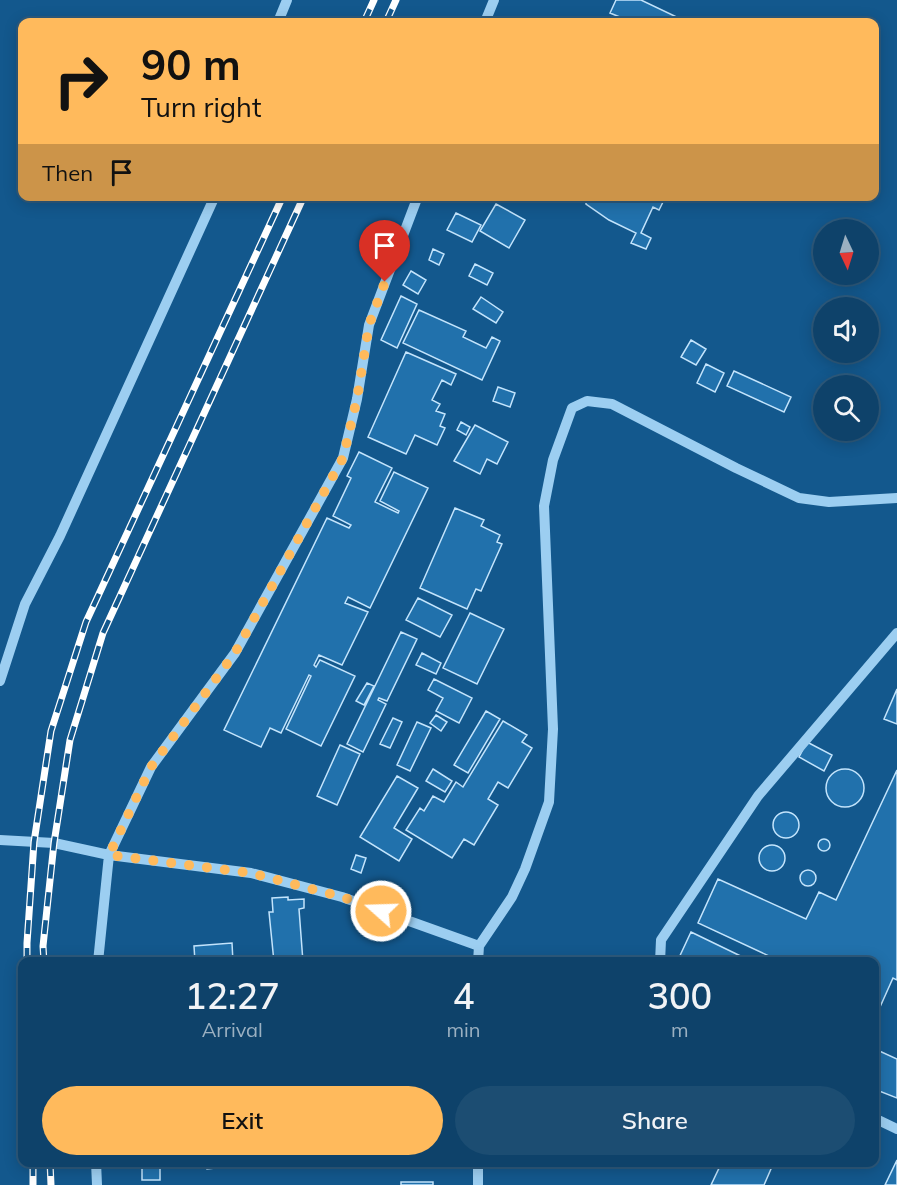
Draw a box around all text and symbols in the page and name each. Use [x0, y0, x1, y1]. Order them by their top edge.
text: 90 m [141, 38, 241, 91]
icon: right [42, 42, 120, 120]
text: Turn right [141, 90, 261, 124]
icon: arrive [105, 156, 138, 189]
text: Then [42, 159, 93, 187]
north arrow [813, 219, 879, 285]
map controls [813, 219, 879, 441]
pin [359, 220, 410, 282]
icon: arrive [368, 229, 401, 262]
button: sound [813, 297, 879, 363]
button: search [813, 375, 879, 441]
position arrow [349, 879, 413, 943]
text: 12:27 [185, 973, 280, 1018]
text: 4 [453, 973, 474, 1018]
text: 300 [647, 973, 712, 1018]
text: Arrival [202, 1017, 263, 1042]
text: min [447, 1017, 481, 1042]
text: m [671, 1017, 689, 1042]
button: Exit [42, 1086, 443, 1155]
button: Share [455, 1086, 855, 1155]

